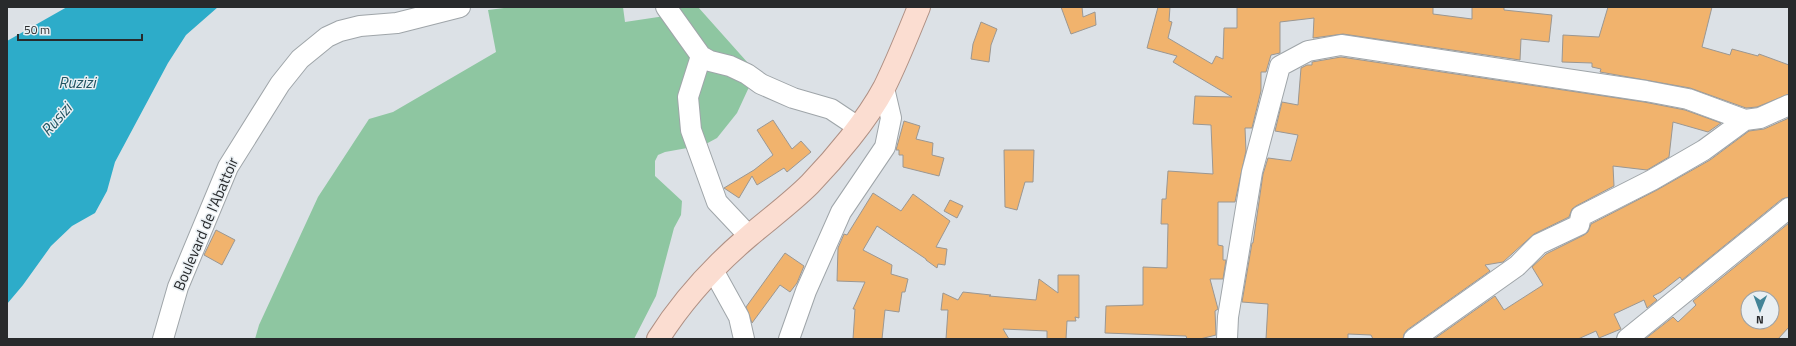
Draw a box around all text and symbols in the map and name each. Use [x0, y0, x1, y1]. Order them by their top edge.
scale bar [18, 16, 142, 42]
text: 50 m [24, 20, 50, 39]
water label: Ruzizi [59, 70, 97, 94]
water label: Rusizi [35, 96, 78, 141]
street label: Boulevard de l'Abattoir [167, 154, 244, 294]
north arrow [1740, 290, 1780, 330]
text: N [1756, 312, 1764, 328]

